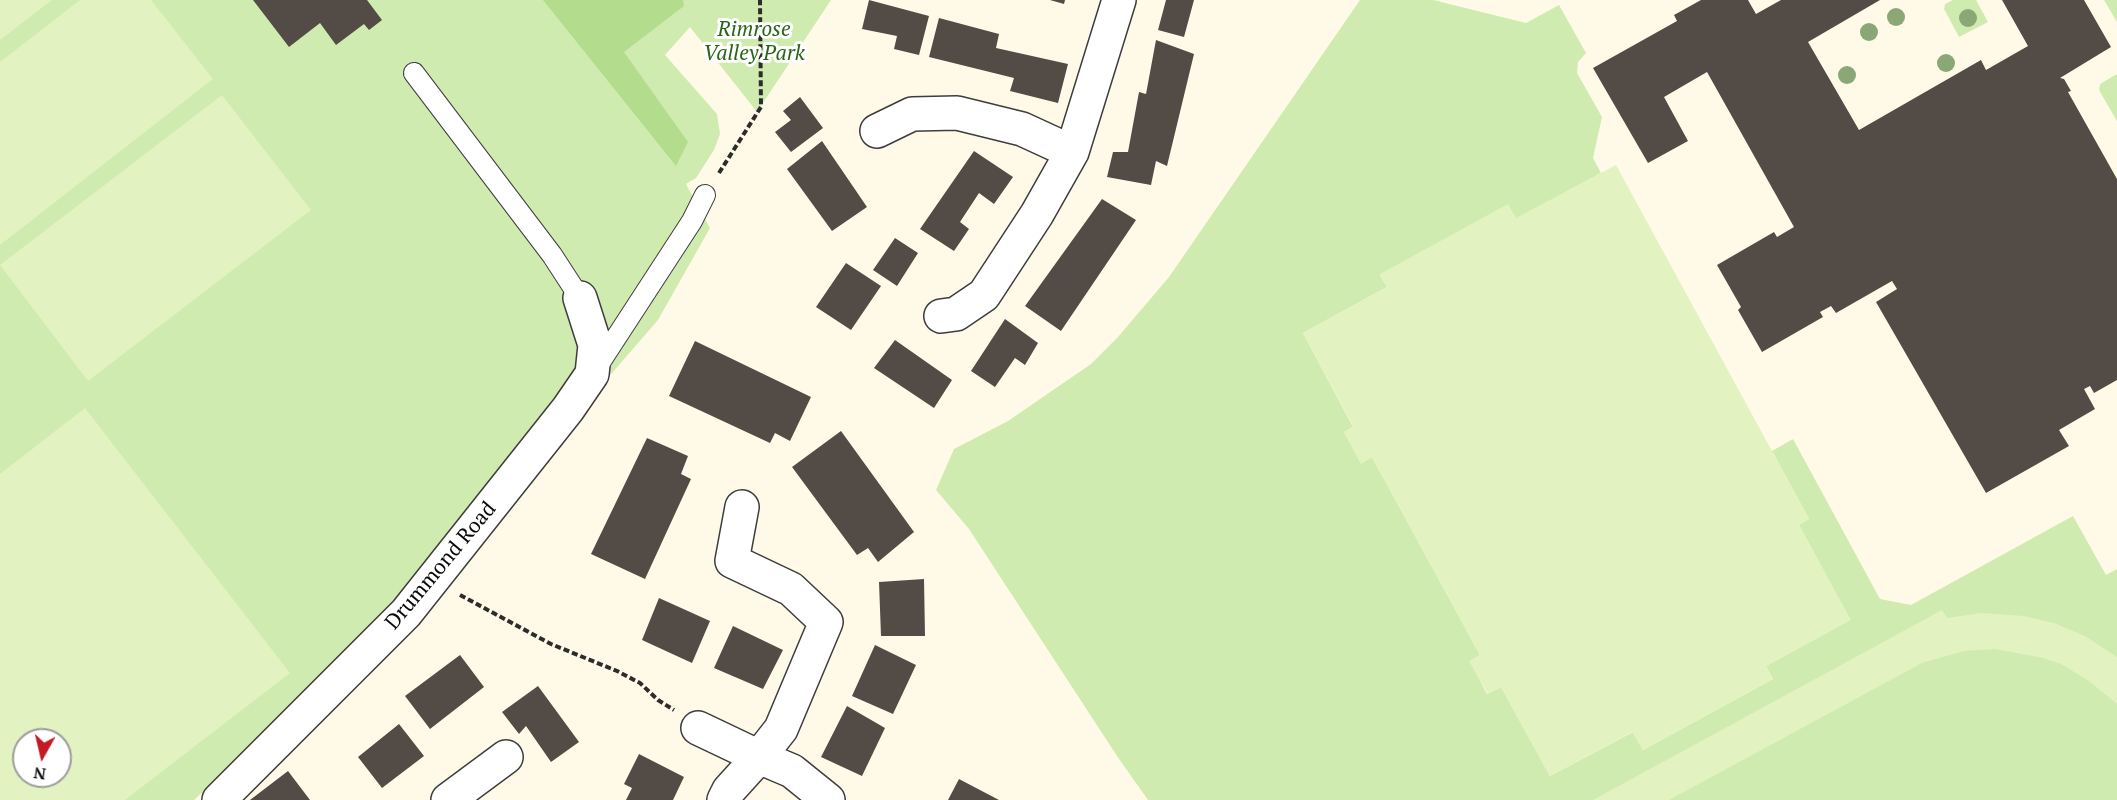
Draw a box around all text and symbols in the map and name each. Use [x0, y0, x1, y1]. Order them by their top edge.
park label: Rimrose Valley Park [703, 17, 805, 67]
street label: Drummond Road [380, 497, 502, 635]
north arrow [12, 728, 72, 788]
text: N [32, 762, 47, 786]

